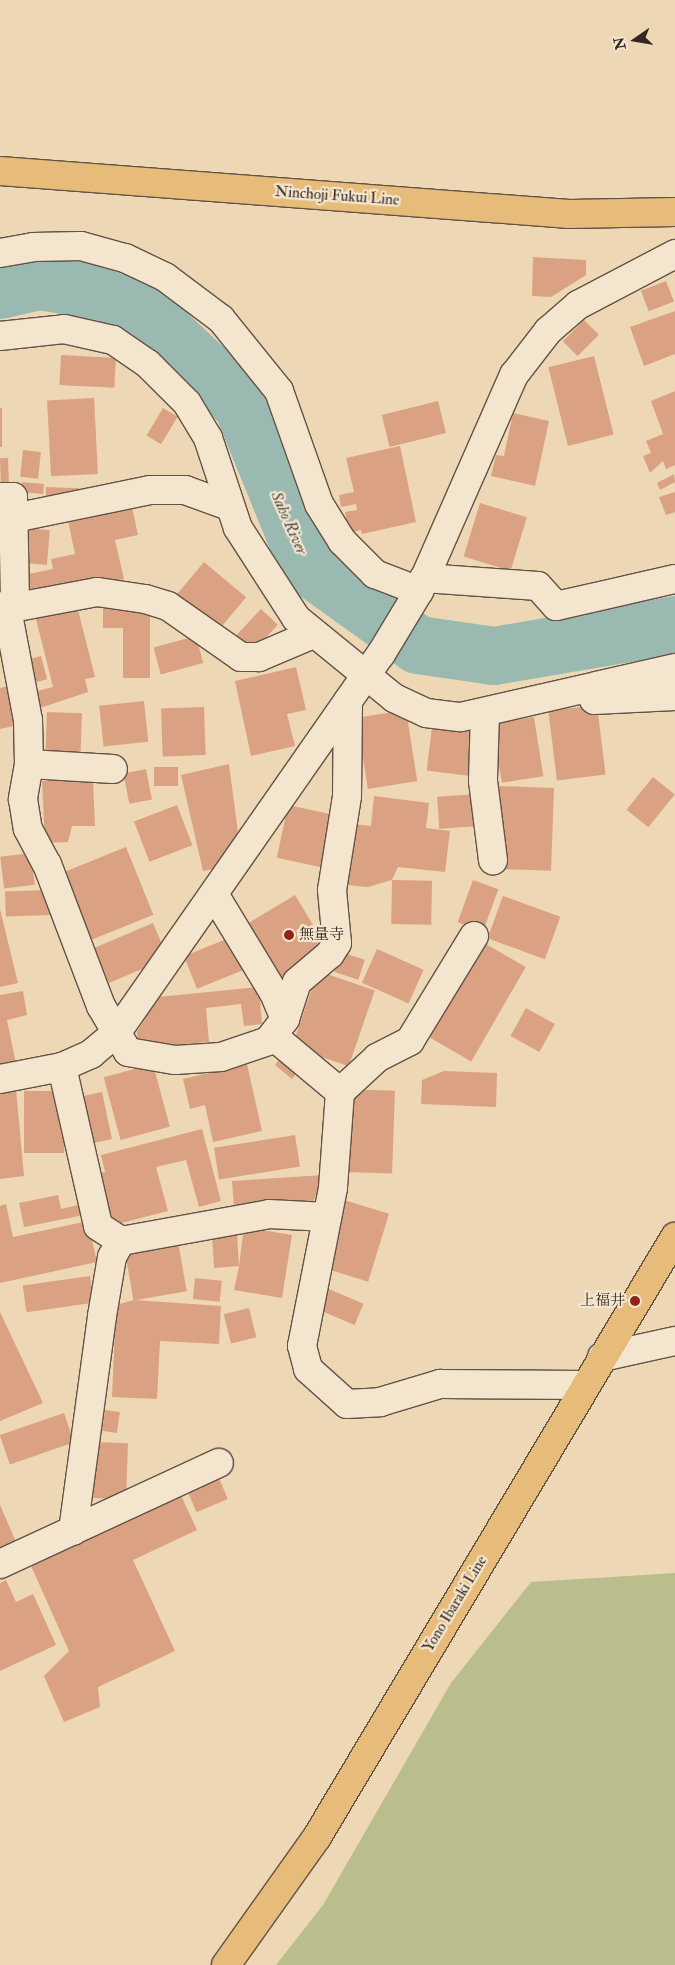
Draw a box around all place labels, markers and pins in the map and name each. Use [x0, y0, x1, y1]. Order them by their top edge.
place label: 無量寺 [299, 926, 344, 944]
marker: 無量寺 [283, 929, 295, 941]
place label: 上福井 [580, 1292, 625, 1310]
marker: 上福井 [629, 1295, 641, 1307]

